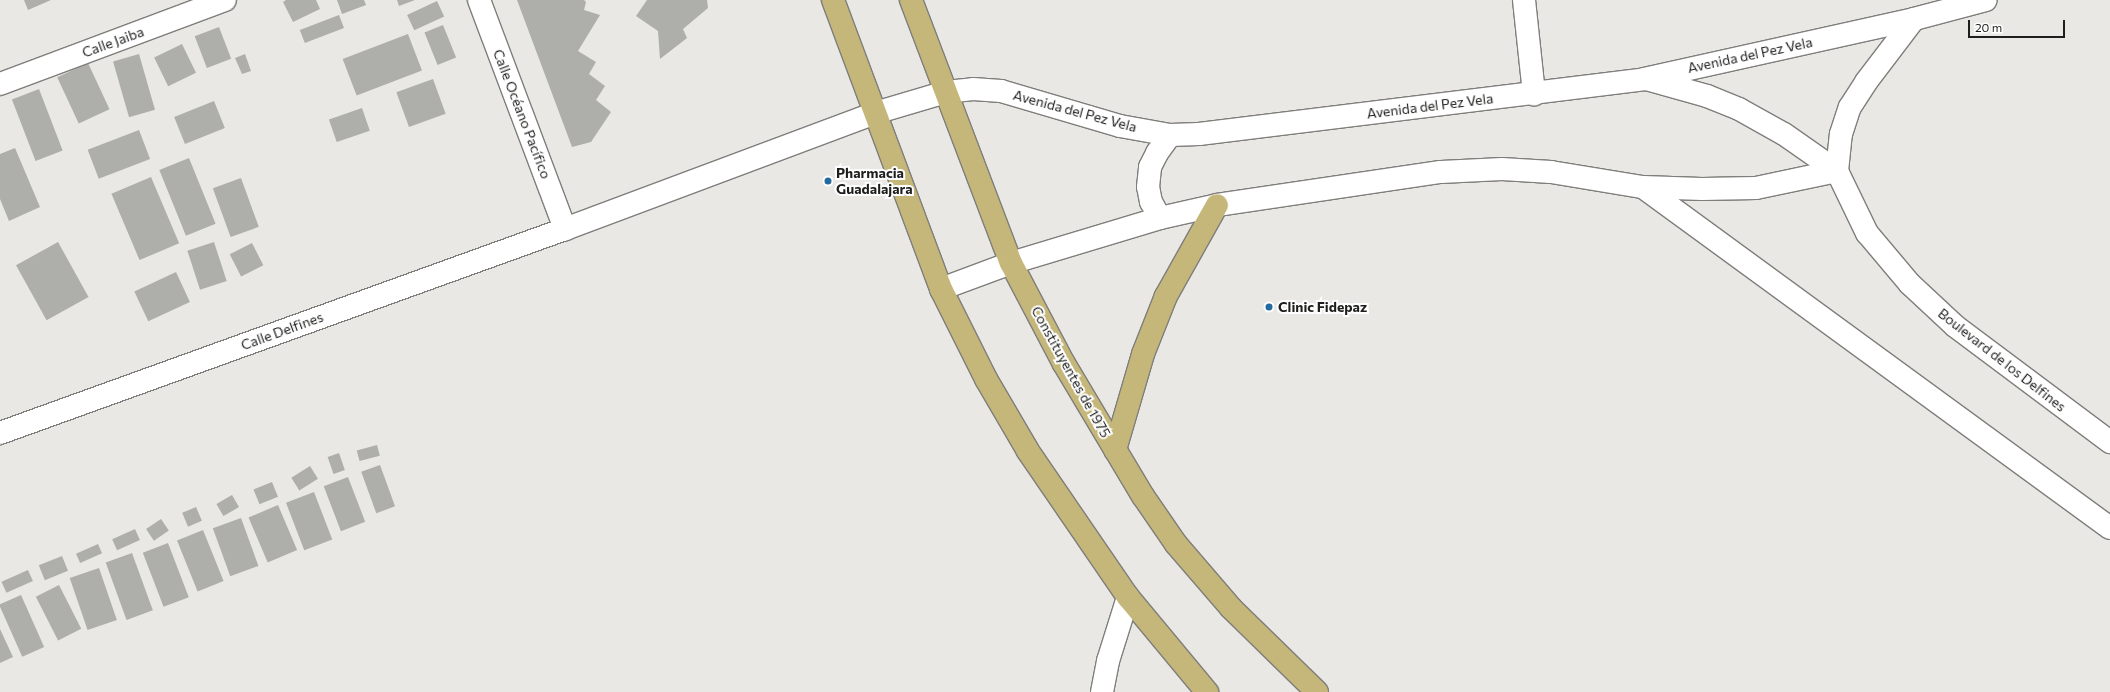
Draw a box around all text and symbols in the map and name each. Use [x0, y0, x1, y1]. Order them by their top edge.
scale bar [1970, 12, 2067, 38]
text: 20 m [1975, 20, 2002, 34]
street label: Calle Jaiba [80, 23, 146, 61]
street label: Avenida del Pez Vela [1686, 34, 1814, 76]
street label: Calle Océano Pacífico [490, 47, 554, 181]
street label: Avenida del Pez Vela [1011, 86, 1139, 136]
street label: Avenida del Pez Vela [1366, 90, 1494, 122]
place label: Pharmacia Guadalajara [836, 165, 913, 198]
marker: Pharmacia Guadalajara [823, 176, 833, 186]
place label: Clinic Fidepaz [1278, 299, 1367, 315]
marker: Clinic Fidepaz [1263, 301, 1275, 313]
street label: Constituyentes de 1975 [1028, 303, 1114, 441]
street label: Boulevard de los Delfines [1935, 305, 2069, 415]
street label: Calle Delfines [239, 308, 325, 354]

